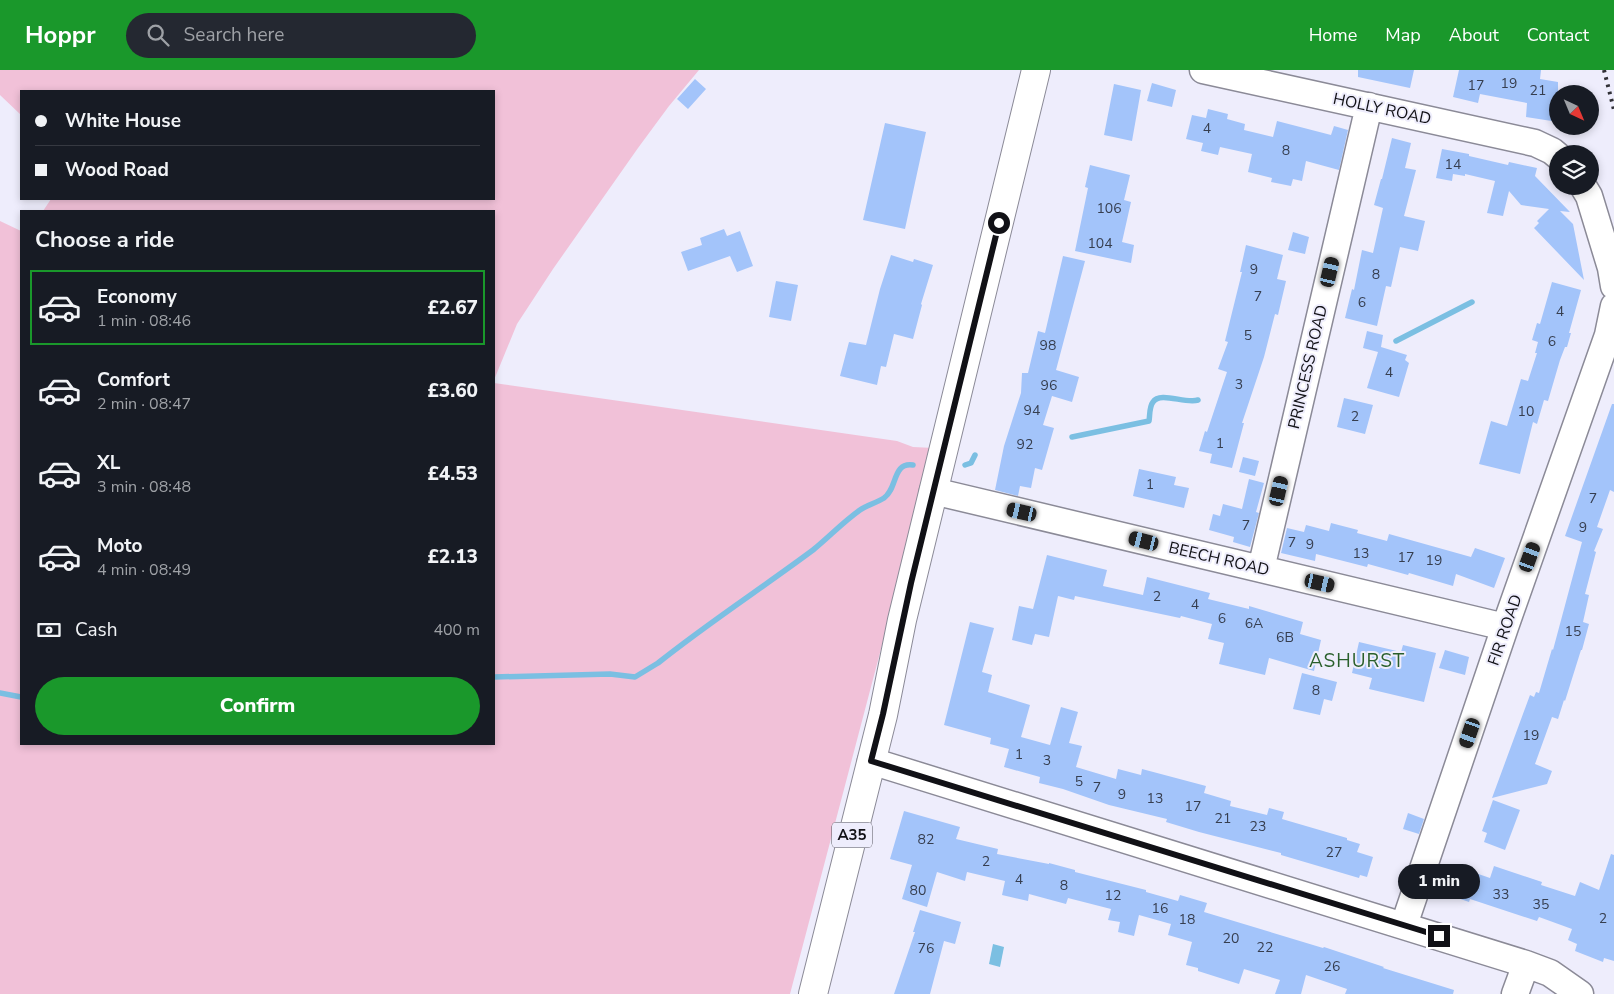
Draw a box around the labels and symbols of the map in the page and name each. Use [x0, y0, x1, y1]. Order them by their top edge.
house number: 19 [1501, 74, 1517, 93]
house number: 17 [1468, 76, 1484, 95]
house number: 21 [1530, 81, 1546, 100]
north arrow [1549, 85, 1599, 135]
street label: HOLLY ROAD [1331, 88, 1433, 130]
house number: 4 [1203, 119, 1211, 138]
house number: 8 [1282, 141, 1290, 160]
house number: 14 [1445, 155, 1461, 174]
house number: 106 [1096, 199, 1122, 218]
route start [988, 212, 1010, 234]
house number: 104 [1087, 234, 1113, 253]
car [1319, 256, 1340, 288]
house number: 9 [1250, 260, 1258, 279]
house number: 8 [1372, 265, 1380, 284]
house number: 7 [1254, 287, 1262, 306]
house number: 6 [1358, 293, 1366, 312]
house number: 4 [1556, 302, 1564, 321]
street label: PRINCESS ROAD [1283, 303, 1333, 431]
house number: 5 [1244, 326, 1252, 345]
house number: 6 [1548, 332, 1556, 351]
house number: 98 [1040, 336, 1056, 355]
house number: 4 [1385, 363, 1393, 382]
house number: 3 [1235, 375, 1243, 394]
house number: 96 [1041, 376, 1057, 395]
house number: 94 [1024, 401, 1040, 420]
house number: 10 [1518, 402, 1534, 421]
house number: 2 [1351, 407, 1359, 426]
house number: 1 [1216, 434, 1224, 453]
house number: 92 [1017, 435, 1033, 454]
house number: 1 [1146, 475, 1154, 494]
car [1268, 475, 1289, 507]
house number: 7 [1589, 489, 1597, 508]
car [1005, 501, 1038, 523]
house number: 7 [1242, 516, 1250, 535]
house number: 9 [1579, 518, 1587, 537]
car [1127, 530, 1160, 552]
house number: 7 [1288, 533, 1296, 552]
house number: 9 [1306, 535, 1314, 554]
street label: BEECH ROAD [1166, 537, 1272, 581]
car [1517, 540, 1542, 574]
house number: 13 [1353, 544, 1369, 563]
house number: 17 [1398, 548, 1414, 567]
house number: 19 [1426, 551, 1442, 570]
car [1303, 572, 1336, 594]
house number: 2 [1153, 587, 1161, 606]
street label: FIR ROAD [1483, 591, 1527, 669]
house number: 4 [1191, 595, 1199, 614]
house number: 6 [1218, 609, 1226, 628]
house number: 6A [1245, 614, 1263, 633]
house number: 15 [1565, 622, 1581, 641]
house number: 6B [1276, 628, 1294, 647]
district label: ASHURST [1309, 648, 1405, 674]
house number: 8 [1312, 681, 1320, 700]
car [1458, 716, 1481, 750]
house number: 19 [1523, 726, 1539, 745]
house number: 1 [1015, 745, 1023, 764]
house number: 3 [1043, 751, 1051, 770]
house number: 5 [1075, 772, 1083, 791]
house number: 7 [1093, 778, 1101, 797]
house number: 9 [1118, 785, 1126, 804]
house number: 13 [1147, 789, 1163, 808]
house number: 17 [1185, 797, 1201, 816]
house number: 21 [1215, 809, 1231, 828]
house number: 23 [1250, 817, 1266, 836]
road number: A35 [832, 822, 872, 848]
house number: 82 [918, 830, 934, 849]
house number: 27 [1326, 843, 1342, 862]
house number: 2 [982, 852, 990, 871]
callout: 1 min [1398, 864, 1480, 898]
house number: 4 [1015, 870, 1023, 889]
house number: 8 [1060, 876, 1068, 895]
house number: 80 [910, 881, 926, 900]
house number: 33 [1493, 885, 1509, 904]
house number: 12 [1105, 886, 1121, 905]
house number: 35 [1533, 895, 1549, 914]
house number: 16 [1152, 899, 1168, 918]
house number: 2 [1599, 909, 1607, 928]
house number: 18 [1179, 910, 1195, 929]
route end [1428, 925, 1450, 947]
house number: 20 [1223, 929, 1239, 948]
house number: 22 [1257, 938, 1273, 957]
house number: 76 [918, 939, 934, 958]
house number: 26 [1324, 957, 1340, 976]

